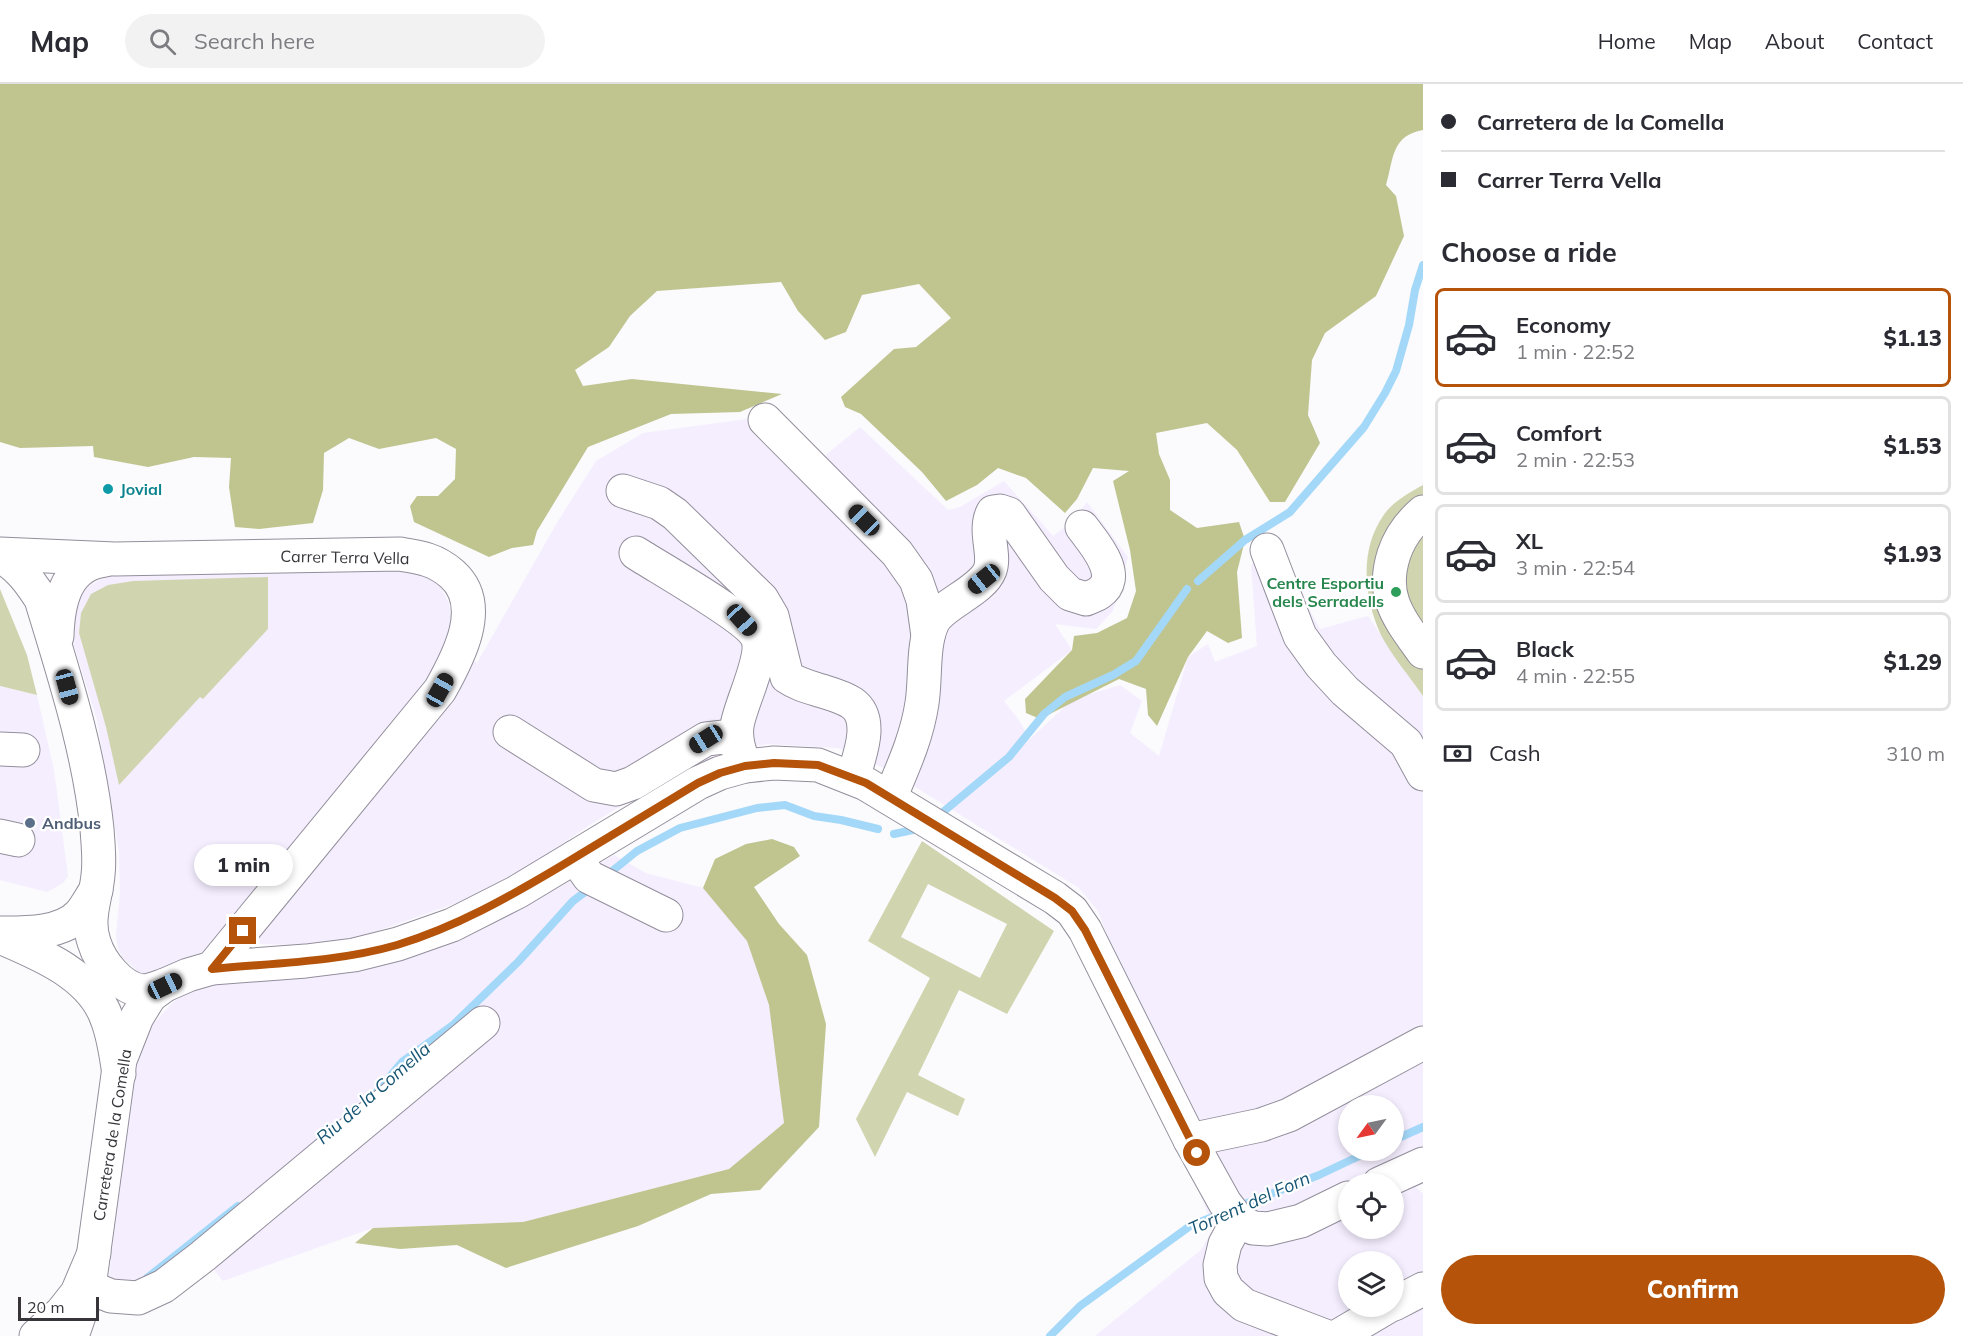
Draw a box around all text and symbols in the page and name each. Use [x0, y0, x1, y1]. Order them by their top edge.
search box [125, 14, 545, 68]
text: Map [30, 24, 89, 59]
icon: search [146, 25, 179, 58]
text: Search here [194, 27, 315, 55]
text: Home [1598, 28, 1656, 54]
text: Map [1689, 28, 1732, 54]
text: About [1765, 28, 1824, 54]
text: Contact [1857, 28, 1933, 54]
text: Carretera de la Comella [1477, 108, 1724, 136]
text: Carrer Terra Vella [1477, 166, 1662, 194]
text: Choose a ride [1441, 235, 1617, 269]
icon: car [1444, 311, 1498, 365]
text: Economy [1516, 311, 1611, 339]
text: $1.13 [1883, 324, 1942, 352]
text: 1 min · 22:52 [1516, 339, 1635, 364]
icon: car [1444, 419, 1498, 473]
text: Comfort [1516, 419, 1602, 447]
text: $1.53 [1883, 432, 1942, 460]
text: 2 min · 22:53 [1516, 447, 1635, 472]
place label: Jovial [120, 479, 162, 499]
marker: Jovial [101, 482, 115, 496]
car [845, 501, 883, 539]
icon: car [1444, 527, 1498, 581]
text: XL [1516, 527, 1543, 555]
text: $1.93 [1883, 540, 1942, 568]
street label: Carrer Terra Vella [280, 546, 410, 568]
text: 3 min · 22:54 [1516, 555, 1635, 580]
car [964, 561, 1004, 597]
place label: Centre Esportiu dels Serradells [1266, 573, 1384, 611]
marker: Centre Esportiu dels Serradells [1389, 585, 1403, 599]
car [723, 601, 761, 639]
icon: car [1444, 635, 1498, 689]
text: Black [1516, 635, 1574, 663]
text: $1.29 [1883, 648, 1942, 676]
text: 4 min · 22:55 [1516, 663, 1635, 688]
car [54, 667, 80, 707]
car [423, 670, 457, 710]
car [686, 722, 726, 756]
icon: cash [1441, 737, 1474, 770]
text: Cash [1489, 739, 1541, 767]
text: 310 m [1886, 741, 1945, 766]
place label: Andbus [42, 813, 101, 833]
marker: Andbus [23, 816, 37, 830]
callout: 1 min [194, 844, 292, 886]
text: 1 min [217, 852, 270, 877]
route end [229, 917, 256, 944]
car [145, 970, 185, 1002]
water label: Riu de la Comella [311, 1037, 435, 1149]
street label: Carretera de la Comella [89, 1048, 135, 1222]
north arrow [1338, 1095, 1404, 1161]
map controls [1338, 1095, 1404, 1317]
route start [1183, 1139, 1210, 1166]
water label: Torrent del Forn [1185, 1166, 1313, 1240]
button: locate [1338, 1173, 1404, 1239]
button: layers [1338, 1251, 1404, 1317]
button: Confirm [1441, 1255, 1945, 1324]
scale bar [18, 1294, 99, 1322]
text: 20 m [27, 1297, 64, 1317]

